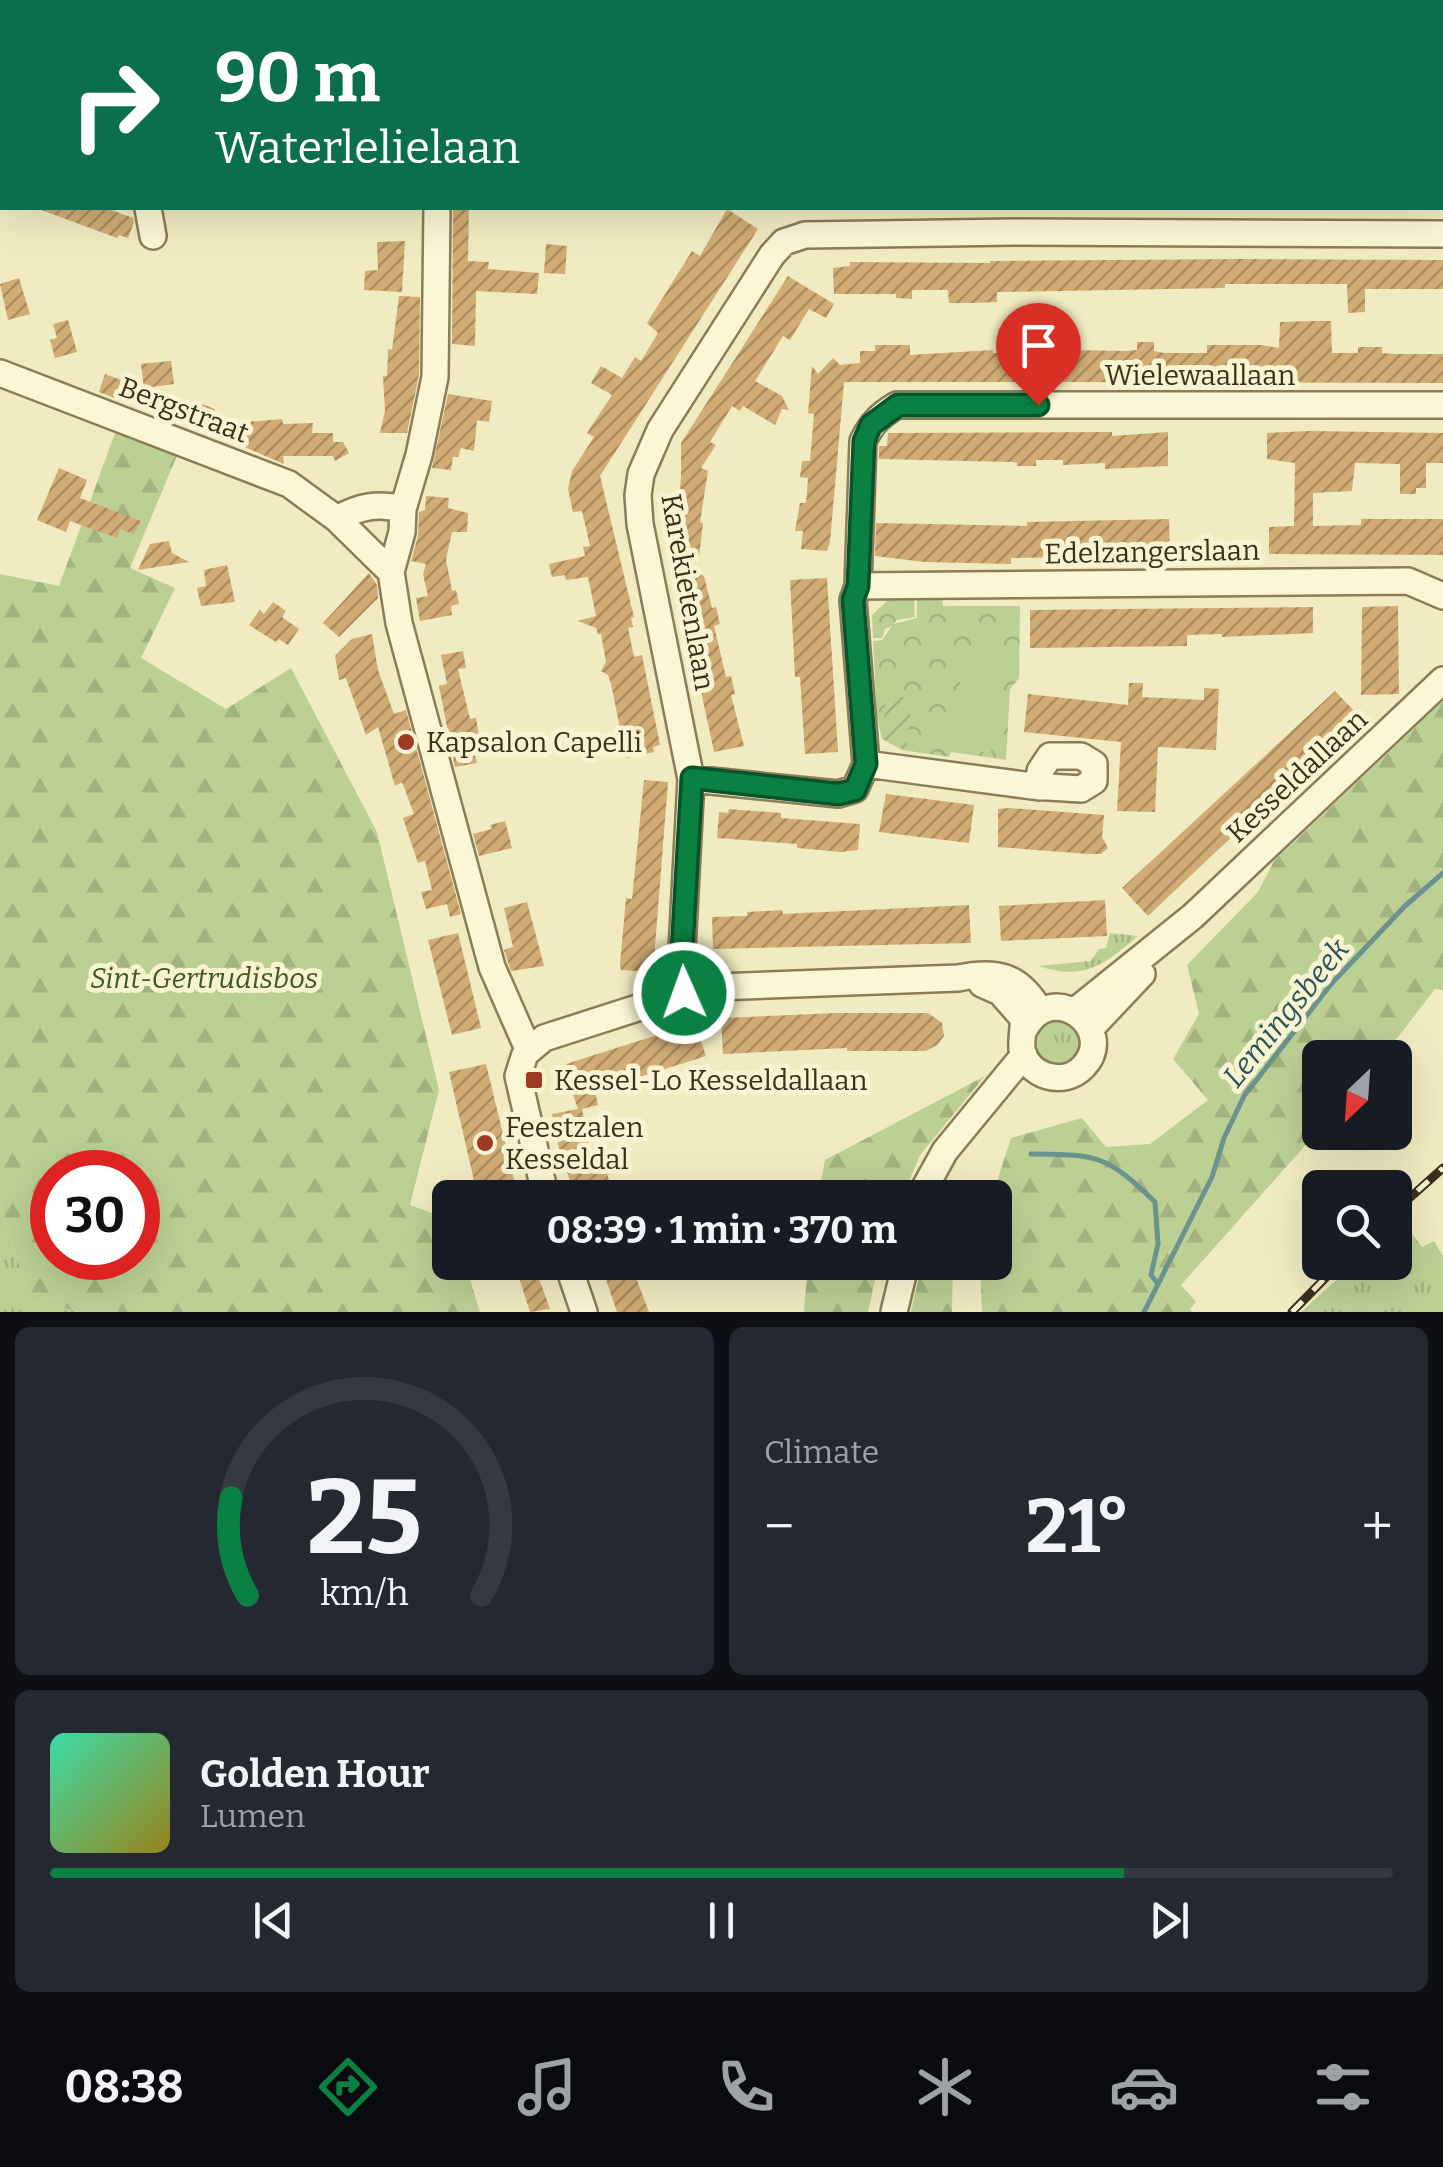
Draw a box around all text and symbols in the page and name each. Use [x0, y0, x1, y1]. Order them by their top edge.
text: 90 m [215, 36, 380, 120]
icon: right [50, 40, 180, 170]
text: Waterlelielaan [215, 121, 520, 175]
pin [996, 303, 1081, 406]
icon: arrive [1011, 318, 1066, 373]
street label: Wielewaallaan [1105, 359, 1296, 392]
street label: Bergstraat [115, 370, 253, 450]
street label: Karekietenlaan [654, 491, 722, 693]
street label: Edelzangerslaan [1044, 534, 1260, 570]
street label: Kesseldallaan [1220, 702, 1374, 849]
place label: Kapsalon Capelli [426, 726, 642, 759]
marker: Kapsalon Capelli [395, 731, 417, 753]
water label: Lemingsbeek [1215, 931, 1357, 1094]
position arrow [632, 941, 736, 1045]
park label: Sint-Gertrudisbos [90, 962, 318, 995]
north arrow [1302, 1040, 1412, 1150]
map controls [1302, 1040, 1412, 1280]
place label: Kessel-Lo Kesseldallaan [554, 1064, 868, 1097]
marker: Kessel-Lo Kesseldallaan [523, 1069, 545, 1091]
place label: Feestzalen Kesseldal [505, 1111, 644, 1176]
marker: Feestzalen Kesseldal [474, 1132, 496, 1154]
speed limit sign: 30 [30, 1150, 160, 1280]
button: search [1302, 1170, 1412, 1280]
text: 08:39 · 1 min · 370 m [547, 1207, 897, 1253]
text: Climate [764, 1433, 879, 1471]
text: 25 [307, 1456, 422, 1581]
text: 21° [1026, 1482, 1130, 1572]
text: − [764, 1494, 794, 1560]
text: + [1362, 1494, 1393, 1560]
text: km/h [320, 1572, 409, 1614]
text: Golden Hour [200, 1751, 430, 1797]
text: Lumen [200, 1797, 305, 1835]
icon: previous [246, 1893, 301, 1948]
icon: pause [694, 1893, 749, 1948]
icon: next [1142, 1893, 1197, 1948]
icon: directions [313, 2052, 383, 2122]
icon: music [512, 2052, 582, 2122]
icon: phone [711, 2052, 781, 2122]
icon: climate [910, 2052, 980, 2122]
icon: car [1109, 2052, 1179, 2122]
icon: filters [1308, 2052, 1378, 2122]
text: 08:38 [65, 2060, 184, 2114]

